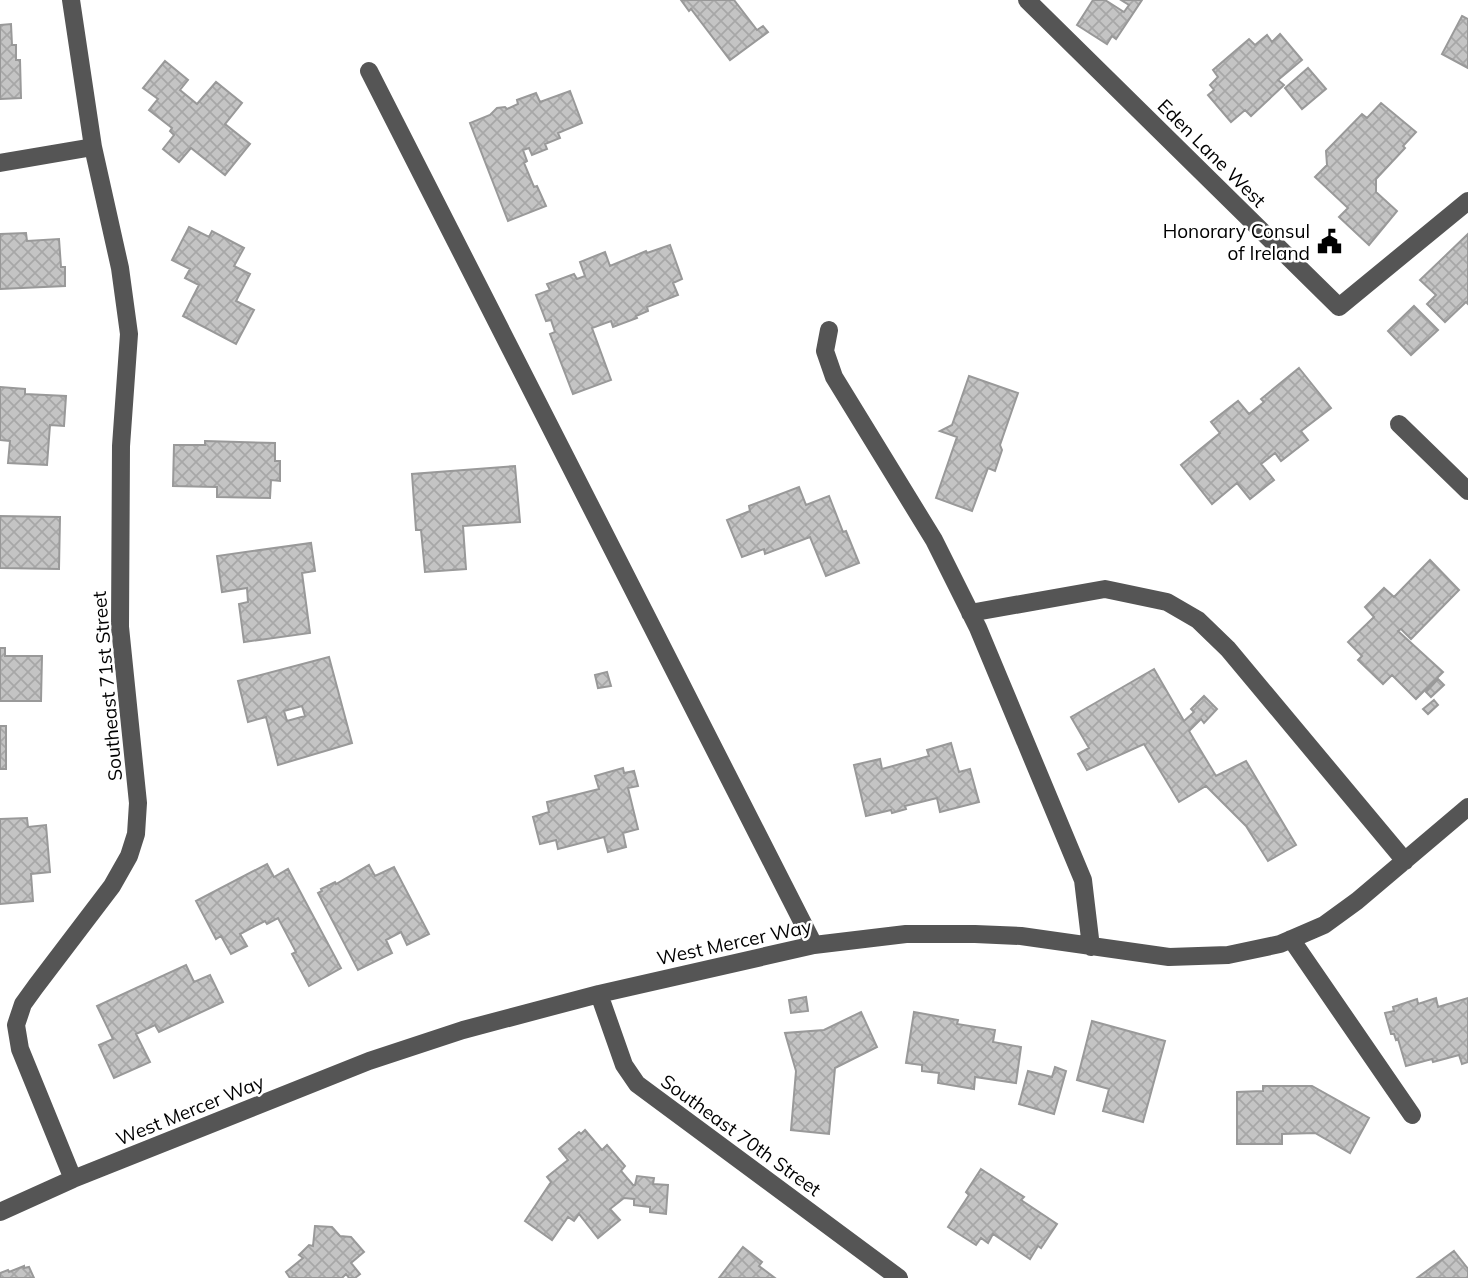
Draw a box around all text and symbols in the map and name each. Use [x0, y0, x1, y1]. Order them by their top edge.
street label: Eden Lane West [1153, 94, 1271, 212]
place label: Honorary Consul of Ireland [1163, 219, 1310, 265]
public building icon: Honorary Consul of Ireland [1316, 228, 1344, 256]
street label: Southeast 71st Street [87, 590, 127, 782]
street label: West Mercer Way [654, 914, 814, 970]
street label: West Mercer Way [112, 1069, 268, 1151]
street label: Southeast 70th Street [656, 1069, 826, 1201]

